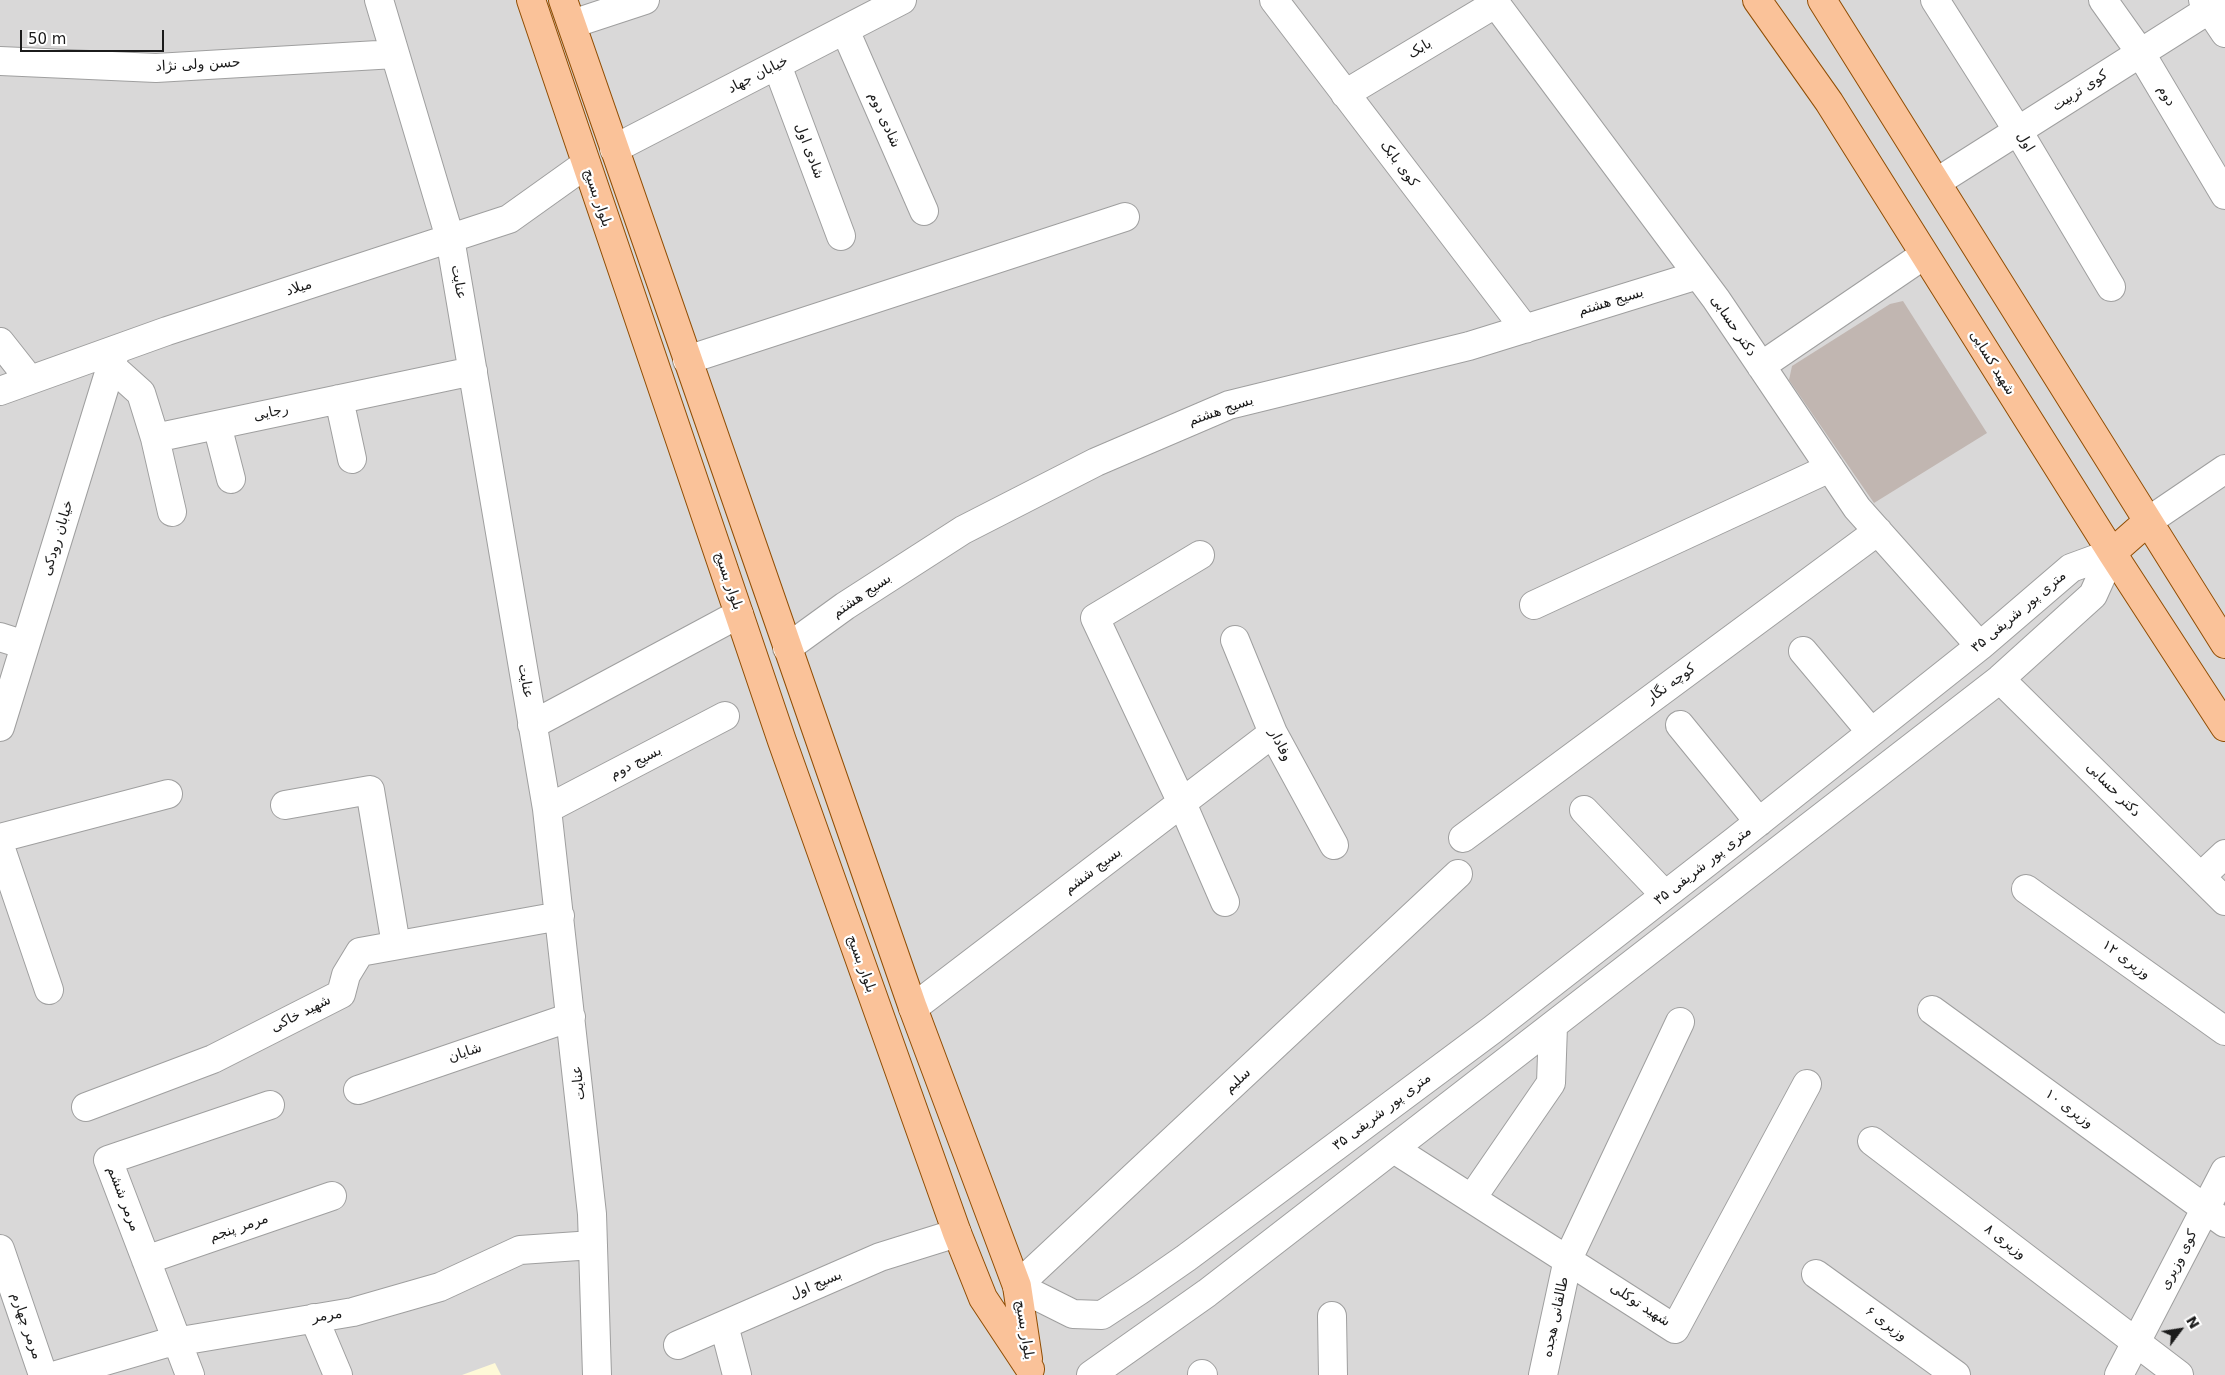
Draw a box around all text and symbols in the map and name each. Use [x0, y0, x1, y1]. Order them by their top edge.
scale bar [22, 20, 166, 52]
text: 50 m [28, 30, 66, 48]
street label: بابک [1405, 35, 1435, 63]
street label: خیابان جهاد [725, 53, 791, 97]
street label: حسن ولی نژاد [155, 54, 241, 76]
street label: کوی تربیت [2049, 67, 2111, 115]
street label: دوم [2153, 82, 2179, 110]
street label: شادی دوم [864, 89, 904, 151]
street label: شادی اول [791, 121, 827, 181]
street label: اول [2012, 129, 2038, 155]
street label: کوی بابک [1376, 137, 1422, 191]
street label: بلوار بسیج [579, 167, 615, 229]
street label: عنایت [447, 264, 469, 300]
street label: میلاد [284, 276, 314, 300]
street label: بسیج هشتم [1576, 284, 1646, 320]
street label: دکتر حسابی [1706, 292, 1760, 360]
street label: شهید کسایی [1965, 328, 2019, 398]
street label: بسیج هشتم [1186, 392, 1256, 430]
street label: رجایی [252, 401, 290, 425]
street label: خیابان رودکی [39, 498, 77, 578]
street label: بلوار بسیج [710, 550, 746, 612]
street label: ۳۵ متری پور شریفی [1968, 567, 2070, 657]
street label: بسیج هشتم [829, 570, 895, 622]
street label: کوچه نگار [1643, 660, 1699, 708]
street label: عنایت [514, 663, 536, 699]
street label: وفادار [1265, 726, 1295, 764]
street label: بسيج دوم [607, 742, 665, 784]
street label: دکتر حسابی [2082, 759, 2144, 821]
street label: ۳۵ متری پور شریفی [1651, 823, 1755, 909]
street label: بسیج ششم [1061, 844, 1125, 898]
street label: بلوار بسیج [843, 933, 879, 995]
street label: وزيری ۱۲ [2099, 937, 2153, 983]
street label: شهید خاکی [268, 992, 334, 1036]
street label: شایان [446, 1039, 484, 1067]
street label: عنایت [569, 1065, 589, 1101]
street label: سلیم [1221, 1065, 1255, 1097]
street label: ۳۵ متری پور شریفی [1330, 1070, 1434, 1154]
street label: وزیری ۱۰ [2042, 1086, 2096, 1132]
street label: مرمر ششم [103, 1164, 143, 1234]
street label: مرمر پنجم [207, 1210, 271, 1246]
street label: وزیری ۸ [1981, 1221, 2029, 1263]
street label: کوی وزیری [2157, 1227, 2201, 1293]
street label: بسیج اول [787, 1267, 845, 1303]
street label: طالقانی هجده [1539, 1275, 1573, 1359]
street label: شهید توکلی [1607, 1279, 1673, 1331]
street label: مرمر چهارم [7, 1290, 45, 1362]
street label: بلوار بسیج [1011, 1299, 1037, 1361]
street label: وزیری ۶ [1862, 1303, 1910, 1345]
street label: مرمر [311, 1305, 343, 1327]
north arrow [2155, 1305, 2205, 1355]
text: N [2183, 1313, 2203, 1331]

